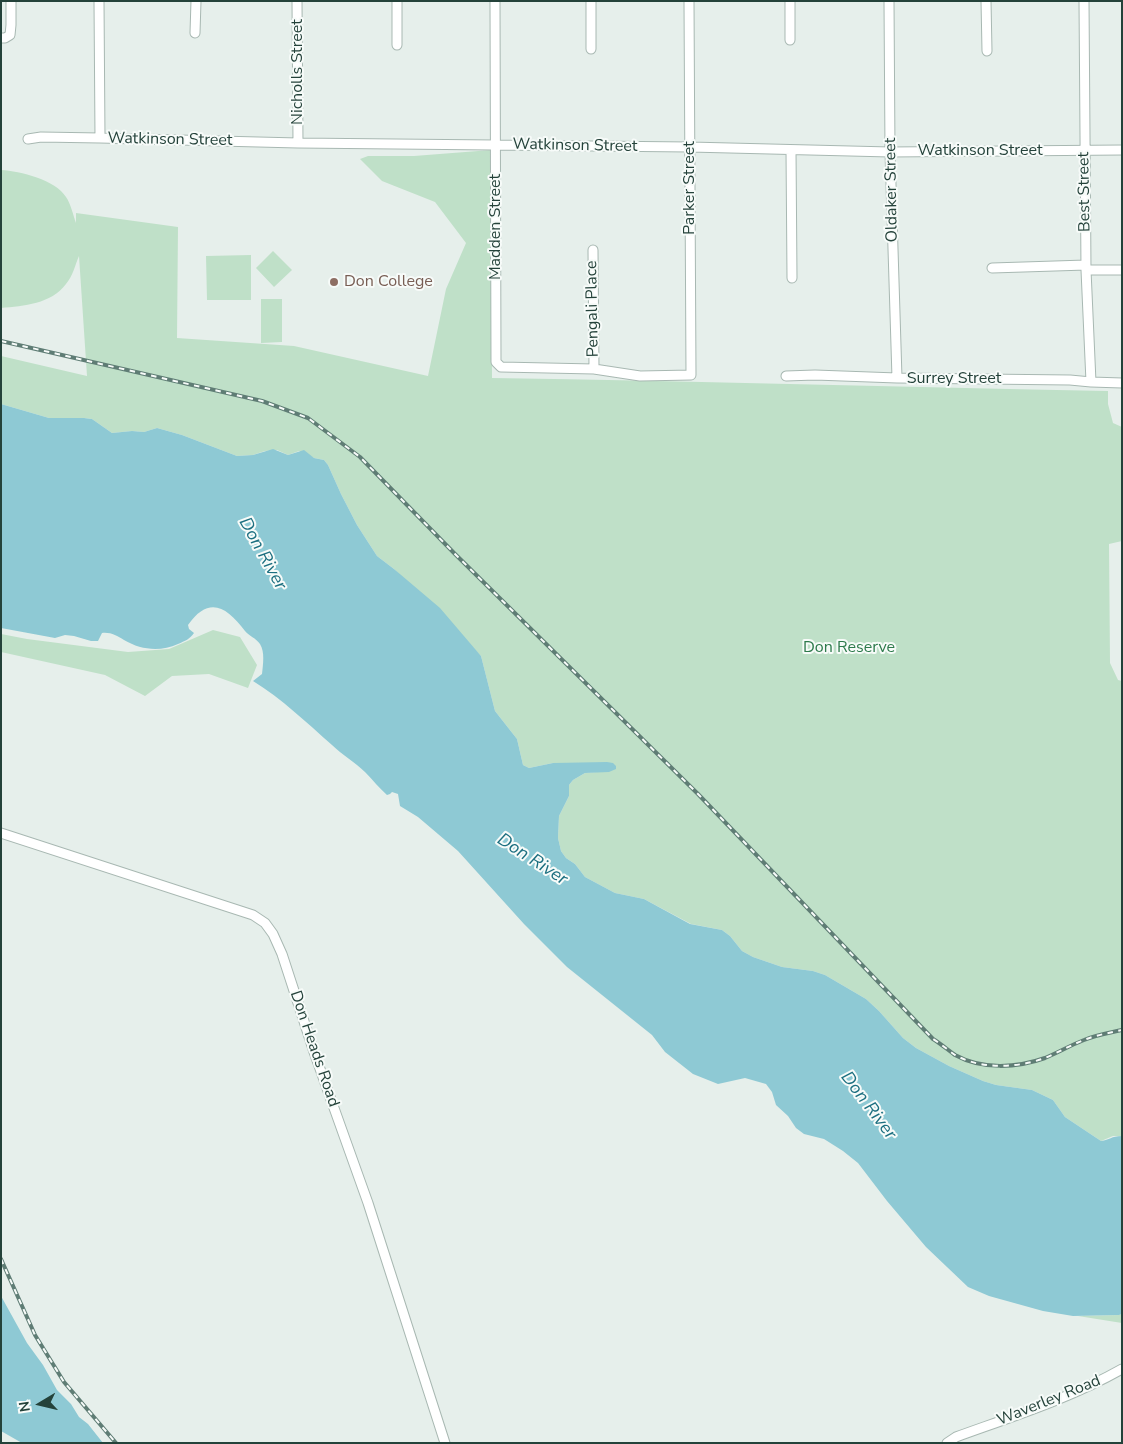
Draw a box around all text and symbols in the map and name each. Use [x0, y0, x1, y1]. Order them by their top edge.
street label: Nicholls Street [288, 19, 308, 125]
street label: Watkinson Street [107, 129, 233, 151]
street label: Watkinson Street [512, 135, 638, 157]
street label: Oldaker Street [881, 138, 903, 242]
street label: Parker Street [680, 141, 700, 235]
street label: Watkinson Street [917, 141, 1043, 161]
street label: Best Street [1075, 152, 1095, 232]
street label: Madden Street [486, 174, 506, 280]
street label: Pengali Place [583, 260, 603, 358]
place label: Don College [344, 272, 433, 292]
marker: Don College [328, 276, 340, 288]
street label: Surrey Street [907, 369, 1001, 389]
water label: Don River [233, 514, 291, 594]
park label: Don Reserve [803, 638, 895, 658]
water label: Don River [493, 829, 571, 891]
street label: Don Heads Road [285, 988, 343, 1110]
water label: Don River [835, 1068, 901, 1144]
street label: Waverley Road [994, 1371, 1104, 1431]
north arrow [15, 1379, 65, 1429]
text: N [14, 1400, 35, 1413]

